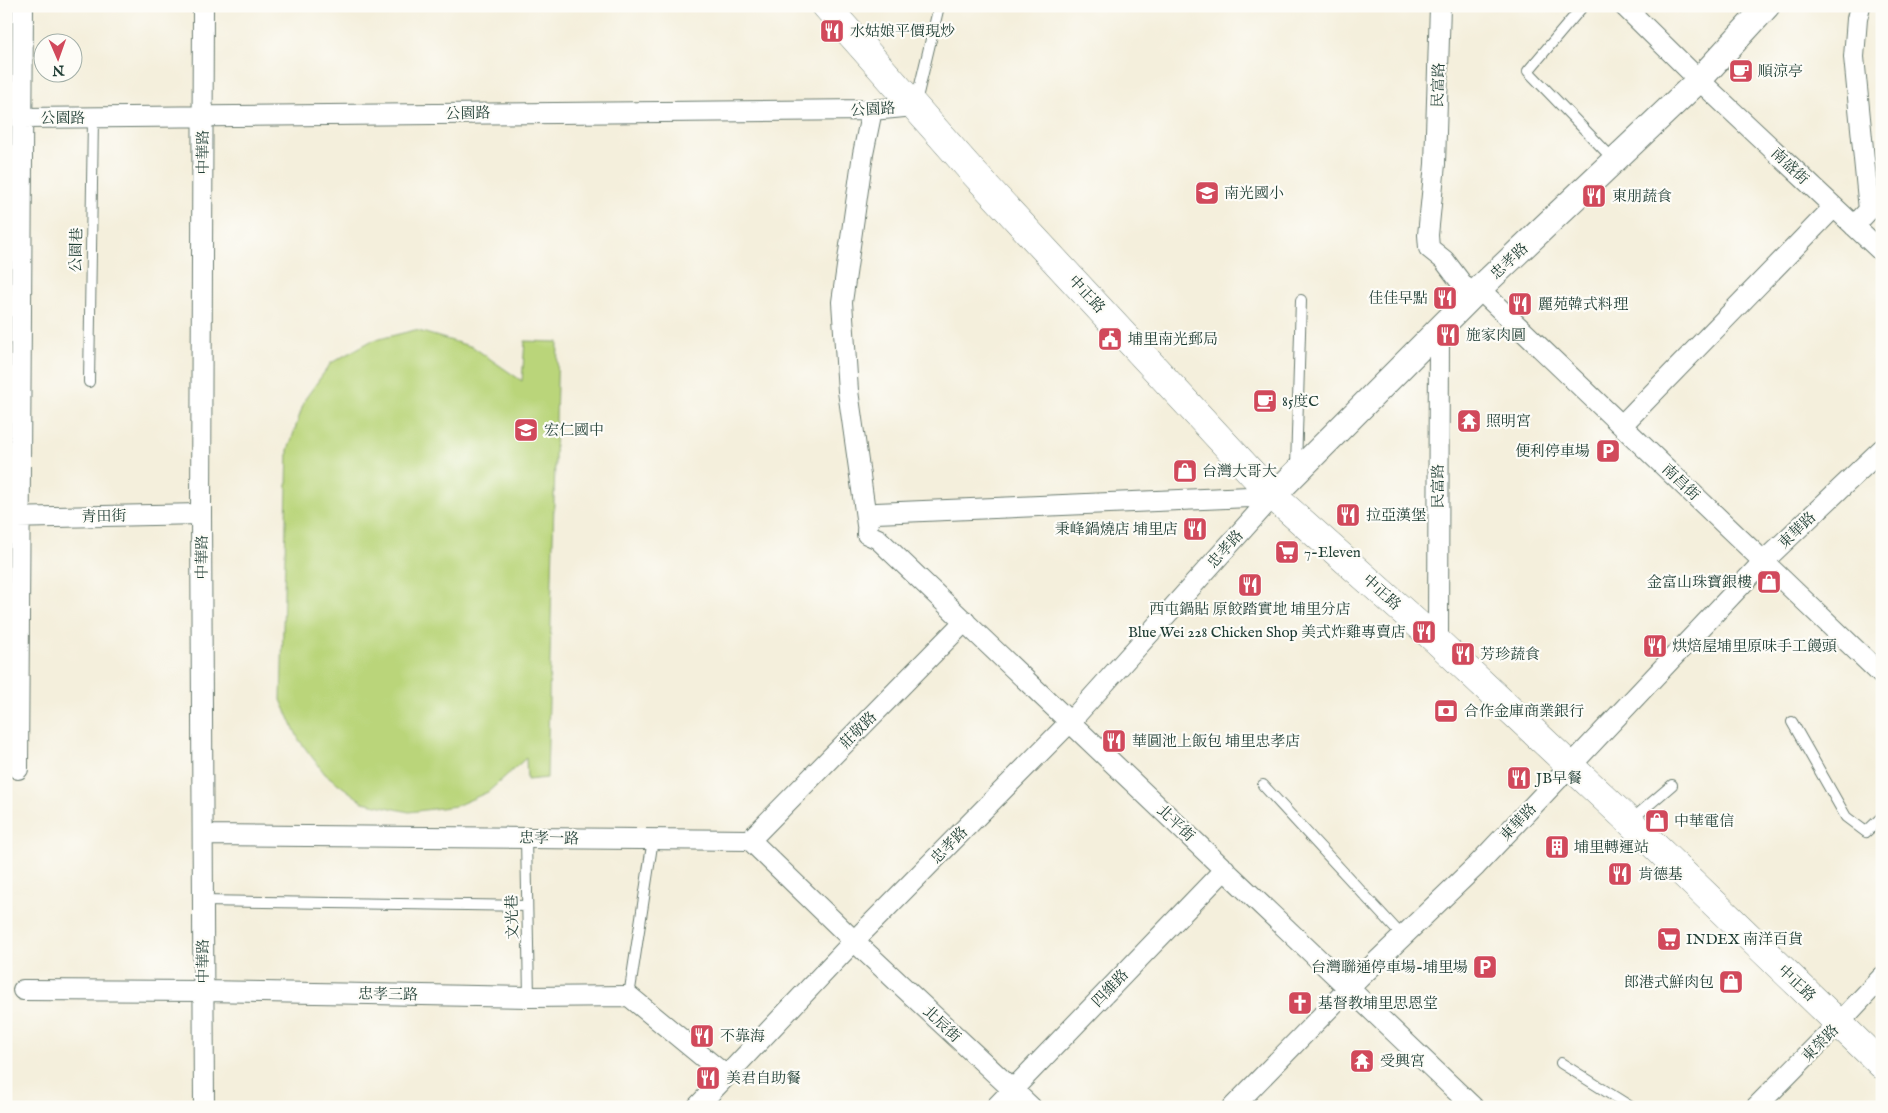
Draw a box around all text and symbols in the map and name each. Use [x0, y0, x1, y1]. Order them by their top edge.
restaurant icon: 水姑娘平價現炒 [819, 18, 845, 44]
place label: 水姑娘平價現炒 [850, 22, 955, 41]
north arrow [32, 32, 82, 82]
cafe icon: 順涼亭 [1728, 58, 1754, 84]
text: N [52, 61, 66, 79]
street label: 民富路 [1428, 62, 1449, 108]
place label: 順涼亭 [1758, 62, 1803, 81]
street label: 公園路 [850, 99, 896, 120]
street label: 公園路 [445, 104, 491, 123]
street label: 公園路 [40, 109, 86, 128]
street label: 中華路 [194, 129, 213, 175]
street label: 南盛街 [1767, 144, 1812, 189]
school or university icon: 南光國小 [1194, 180, 1220, 206]
restaurant icon: 東朋蔬食 [1581, 183, 1607, 209]
place label: 南光國小 [1224, 184, 1284, 203]
place label: 東朋蔬食 [1612, 187, 1672, 206]
street label: 公園巷 [67, 227, 86, 273]
street label: 忠孝路 [1486, 239, 1532, 284]
street label: 中正路 [1064, 271, 1109, 317]
restaurant icon: 佳佳早點 [1432, 285, 1458, 311]
place label: 佳佳早點 [1368, 289, 1428, 308]
restaurant icon: 麗苑韓式料理 [1507, 291, 1533, 317]
place label: 麗苑韓式料理 [1538, 295, 1629, 314]
restaurant icon: 施家肉圓 [1435, 322, 1461, 348]
public building icon: 埔里南光郵局 [1097, 326, 1123, 352]
place label: 施家肉圓 [1466, 326, 1526, 345]
place label: 埔里南光郵局 [1128, 330, 1218, 349]
cafe icon: 85度C [1252, 388, 1278, 414]
place label: 85度C [1282, 392, 1319, 411]
temple icon: 照明宮 [1456, 408, 1482, 434]
place label: 照明宮 [1486, 412, 1531, 431]
school or university icon: 宏仁國中 [513, 417, 539, 443]
place label: 宏仁國中 [544, 421, 604, 440]
parking icon: 便利停車場 [1595, 438, 1621, 464]
place label: 便利停車場 [1515, 442, 1590, 461]
shop icon: 台灣大哥大 [1172, 458, 1198, 484]
street label: 南昌街 [1658, 460, 1703, 505]
place label: 台灣大哥大 [1202, 462, 1277, 481]
street label: 民富路 [1429, 463, 1448, 509]
restaurant icon: 拉亞漢堡 [1335, 502, 1361, 528]
place label: 拉亞漢堡 [1366, 506, 1426, 525]
street label: 青田街 [81, 507, 127, 526]
street label: 東華路 [1775, 508, 1820, 553]
restaurant icon: 秉峰鍋燒店 埔里店 [1182, 516, 1208, 542]
place label: 秉峰鍋燒店 埔里店 [1055, 520, 1178, 539]
street label: 忠孝路 [1203, 526, 1247, 572]
street label: 中華路 [193, 534, 212, 580]
supermarket icon: 7-Eleven [1274, 539, 1300, 565]
place label: 7-Eleven [1304, 543, 1361, 562]
shop icon: 金富山珠寶銀樓 [1756, 569, 1782, 595]
street label: 中正路 [1359, 570, 1405, 614]
restaurant icon: 西屯鍋貼 原餃踏實地 埔里分店 [1237, 572, 1263, 598]
place label: 金富山珠寶銀樓 [1647, 573, 1752, 592]
place label: 西屯鍋貼 原餃踏實地 埔里分店 [1149, 600, 1351, 619]
restaurant icon: Blue Wei 228 Chicken Shop 美式炸雞專賣店 [1411, 619, 1437, 645]
place label: Blue Wei 228 Chicken Shop 美式炸雞專賣店 [1128, 623, 1406, 642]
restaurant icon: 烘焙屋埔里原味手工饅頭 [1642, 633, 1668, 659]
place label: 烘焙屋埔里原味手工饅頭 [1672, 637, 1837, 656]
restaurant icon: 芳珍蔬食 [1450, 641, 1476, 667]
place label: 芳珍蔬食 [1480, 645, 1540, 664]
bank icon: 合作金庫商業銀行 [1433, 698, 1459, 724]
place label: 合作金庫商業銀行 [1464, 702, 1584, 721]
street label: 莊敬路 [836, 708, 881, 753]
restaurant icon: 華圓池上飯包 埔里忠孝店 [1101, 728, 1127, 754]
place label: 華圓池上飯包 埔里忠孝店 [1132, 732, 1300, 751]
restaurant icon: JB早餐 [1506, 765, 1532, 791]
place label: JB早餐 [1534, 769, 1582, 788]
street label: 東華路 [1496, 799, 1541, 845]
street label: 北平街 [1153, 801, 1199, 846]
shop icon: 中華電信 [1644, 808, 1670, 834]
place label: 中華電信 [1674, 812, 1734, 831]
street label: 忠孝路 [927, 823, 972, 868]
street label: 忠孝一路 [519, 828, 579, 849]
building icon: 埔里轉運站 [1544, 834, 1570, 860]
place label: 埔里轉運站 [1574, 838, 1649, 857]
restaurant icon: 肯德基 [1607, 861, 1633, 887]
place label: 肯德基 [1638, 865, 1683, 884]
street label: 文光巷 [503, 894, 522, 940]
supermarket icon: INDEX 南洋百貨 [1656, 926, 1682, 952]
place label: INDEX 南洋百貨 [1686, 930, 1803, 949]
street label: 中華路 [194, 938, 213, 984]
parking icon: 台灣聯通停車場-埔里場 [1472, 954, 1498, 980]
place label: 台灣聯通停車場-埔里場 [1311, 958, 1468, 977]
street label: 中正路 [1774, 961, 1819, 1006]
street label: 四維路 [1088, 966, 1133, 1011]
shop icon: 郎港式鮮肉包 [1718, 969, 1744, 995]
place label: 郎港式鮮肉包 [1624, 973, 1714, 992]
street label: 忠孝三路 [358, 984, 418, 1005]
church icon: 基督教埔里思恩堂 [1287, 990, 1313, 1016]
place label: 基督教埔里思恩堂 [1318, 994, 1438, 1013]
street label: 北辰街 [919, 1002, 965, 1047]
street label: 東榮路 [1798, 1021, 1843, 1066]
restaurant icon: 不靠海 [689, 1023, 715, 1049]
place label: 不靠海 [720, 1027, 765, 1046]
temple icon: 受興宮 [1349, 1048, 1375, 1074]
place label: 受興宮 [1380, 1052, 1425, 1071]
restaurant icon: 美君自助餐 [695, 1065, 721, 1091]
place label: 美君自助餐 [726, 1069, 801, 1088]

